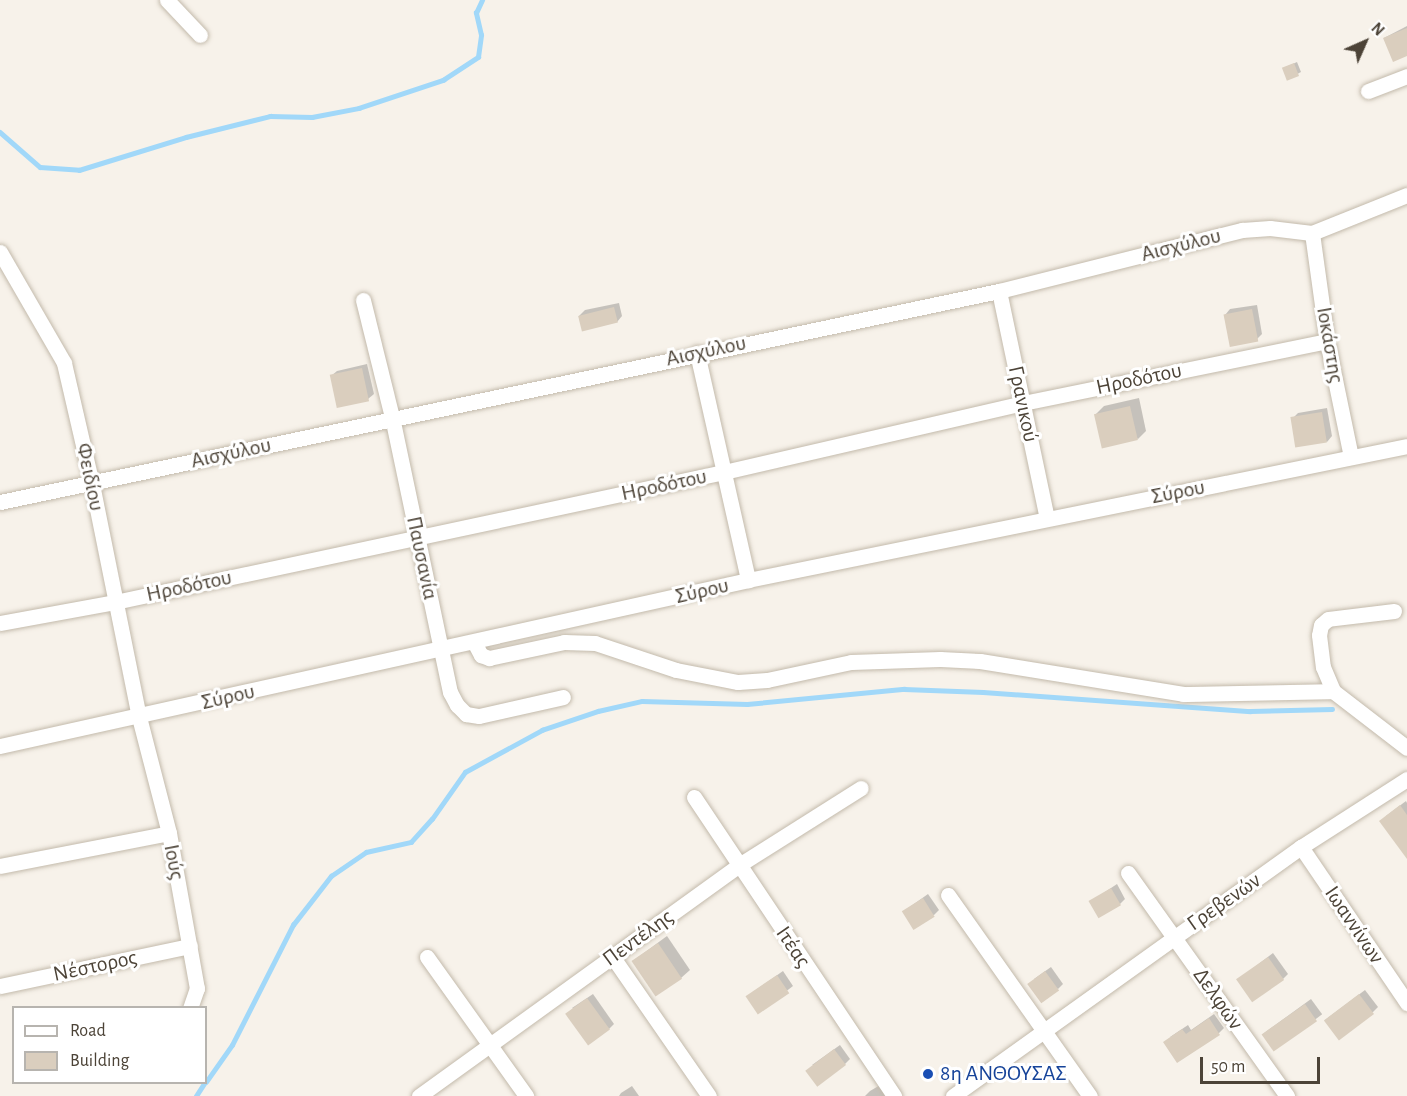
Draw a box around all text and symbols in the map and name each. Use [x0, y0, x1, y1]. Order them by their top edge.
north arrow [1335, 12, 1395, 72]
text: N [1368, 20, 1387, 39]
street label: Αισχύλου [1138, 222, 1224, 268]
street label: Ιοκάστης [1310, 305, 1350, 385]
street label: Αισχύλου [664, 330, 748, 372]
street label: Ηροδότου [1094, 357, 1184, 401]
street label: Γρανικού [1002, 363, 1044, 445]
street label: Αισχύλου [189, 432, 273, 474]
street label: Φειδίου [70, 441, 110, 513]
street label: Ηροδότου [619, 463, 709, 507]
street label: Σύρου [1149, 474, 1207, 510]
street label: Παυσανία [400, 514, 444, 602]
street label: Ηροδότου [144, 564, 234, 608]
street label: Σύρου [673, 572, 731, 610]
street label: Σύρου [199, 678, 257, 716]
street label: Ιούς [158, 842, 190, 882]
street label: Γρεβενών [1182, 867, 1266, 937]
street label: Ιωαννίνων [1318, 881, 1390, 969]
street label: Πεντέλης [598, 904, 678, 972]
street label: Ιτέας [770, 921, 816, 973]
street label: Νέστορος [51, 944, 139, 988]
street label: Δελφών [1187, 963, 1249, 1035]
legend [12, 1006, 207, 1084]
text: Road [70, 1022, 106, 1040]
scale bar [1203, 1045, 1323, 1083]
text: Building [70, 1052, 129, 1070]
text: 50 m [1211, 1058, 1245, 1076]
place label: 8η ΑΝΘΟΥΣΑΣ [940, 1061, 1067, 1087]
marker: 8η ΑΝΘΟΥΣΑΣ [921, 1067, 935, 1081]

